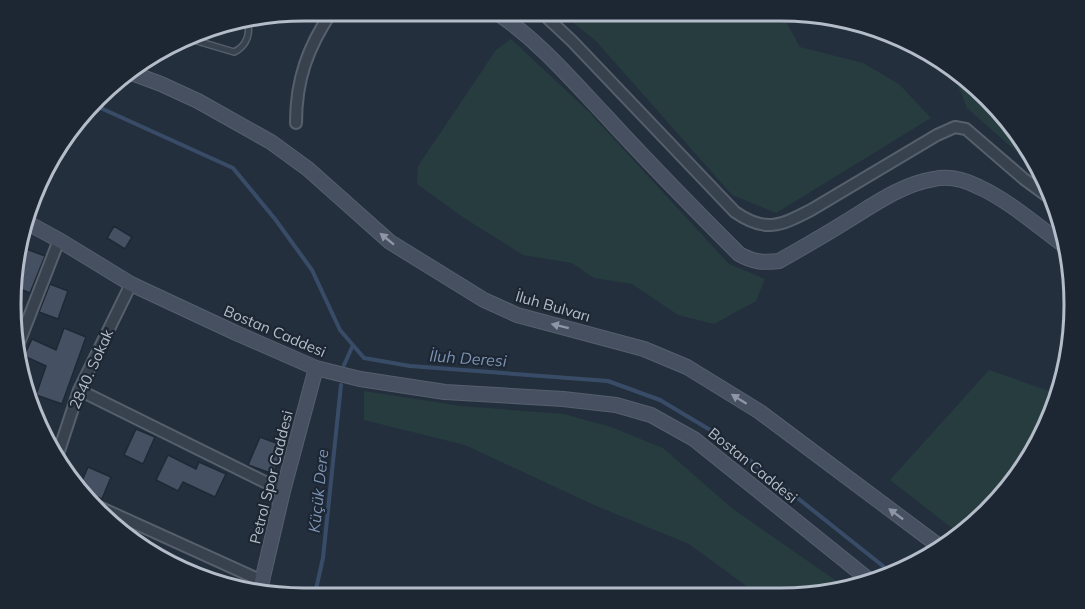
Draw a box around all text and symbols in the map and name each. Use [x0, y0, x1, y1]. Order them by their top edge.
one-way arrow [379, 232, 395, 245]
street label: İluh Bulvarı [513, 286, 593, 326]
street label: Bostan Caddesi [221, 301, 329, 361]
one-way arrow [551, 321, 569, 331]
street label: 2840. Sokak [65, 326, 117, 412]
water label: İluh Deresi [429, 345, 508, 371]
one-way arrow [731, 394, 747, 405]
street label: Petrol Spor Caddesi [245, 408, 297, 546]
street label: Bostan Caddesi [705, 423, 801, 507]
water label: Küçük Dere [304, 448, 332, 534]
one-way arrow [889, 509, 904, 521]

